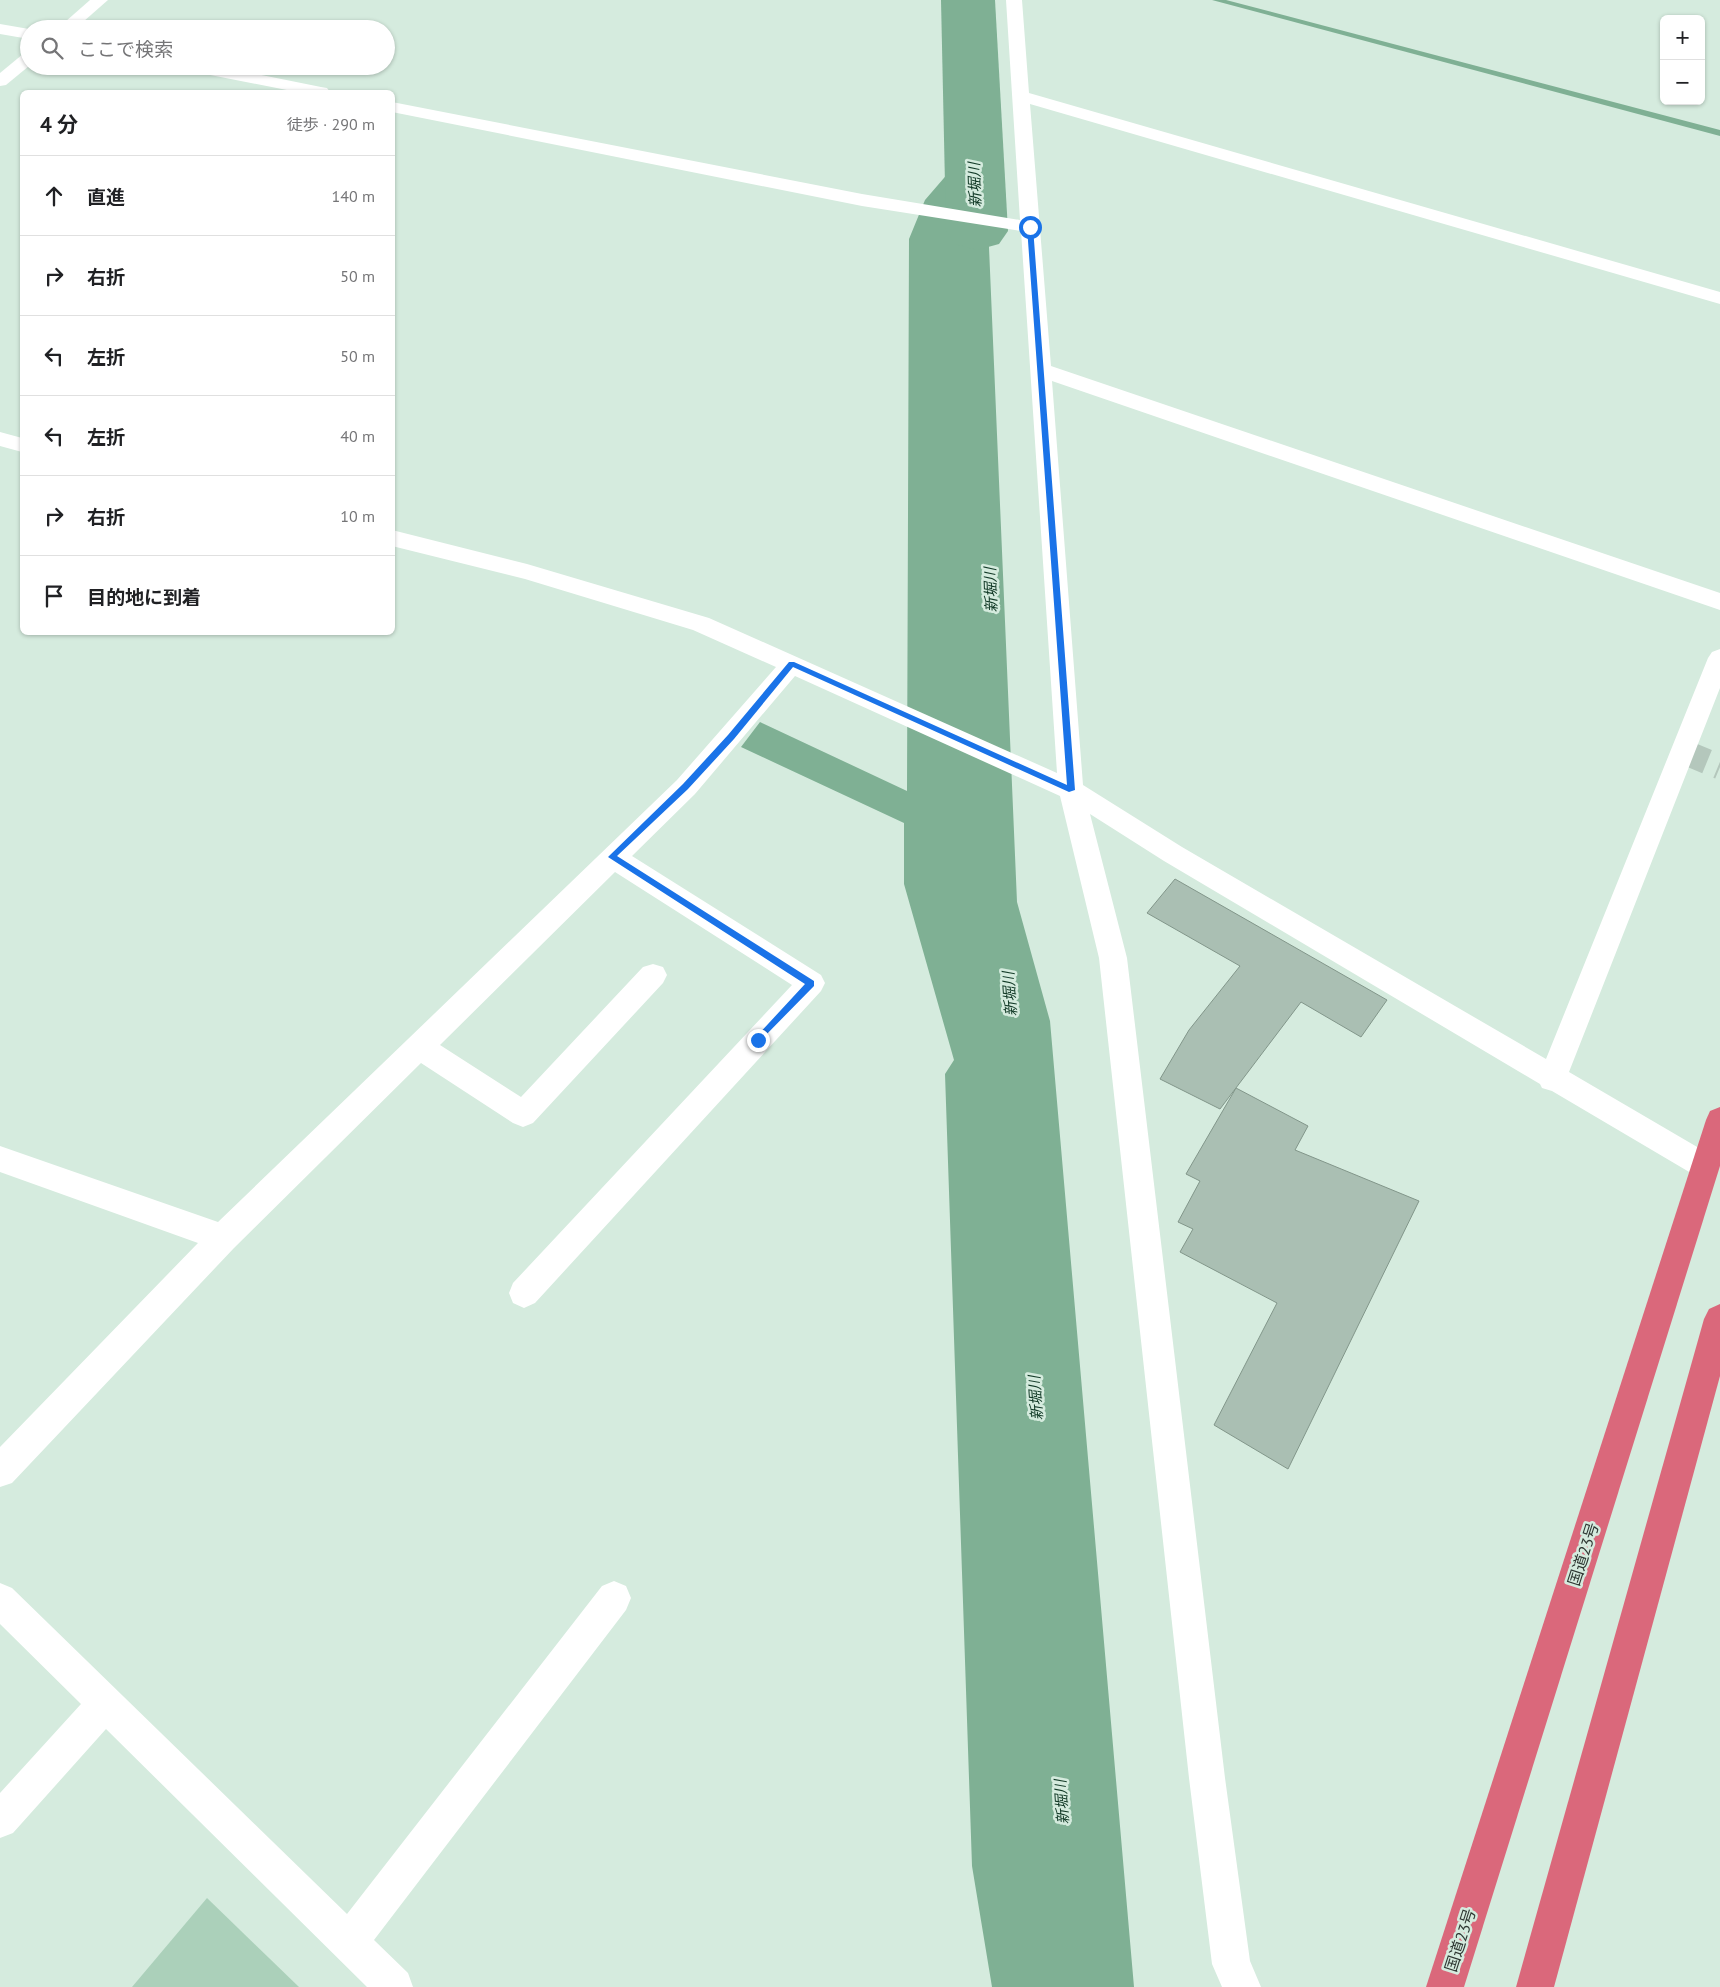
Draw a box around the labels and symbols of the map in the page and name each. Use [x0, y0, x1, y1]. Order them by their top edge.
water label: 新堀川 [964, 160, 985, 208]
route start [1019, 216, 1042, 239]
water label: 新堀川 [980, 565, 1001, 613]
water label: 新堀川 [998, 969, 1021, 1017]
route end [747, 1029, 770, 1052]
water label: 新堀川 [1024, 1373, 1047, 1421]
street label: 国道23号 [1563, 1520, 1603, 1588]
water label: 新堀川 [1050, 1777, 1073, 1825]
street label: 国道23号 [1440, 1906, 1480, 1974]

